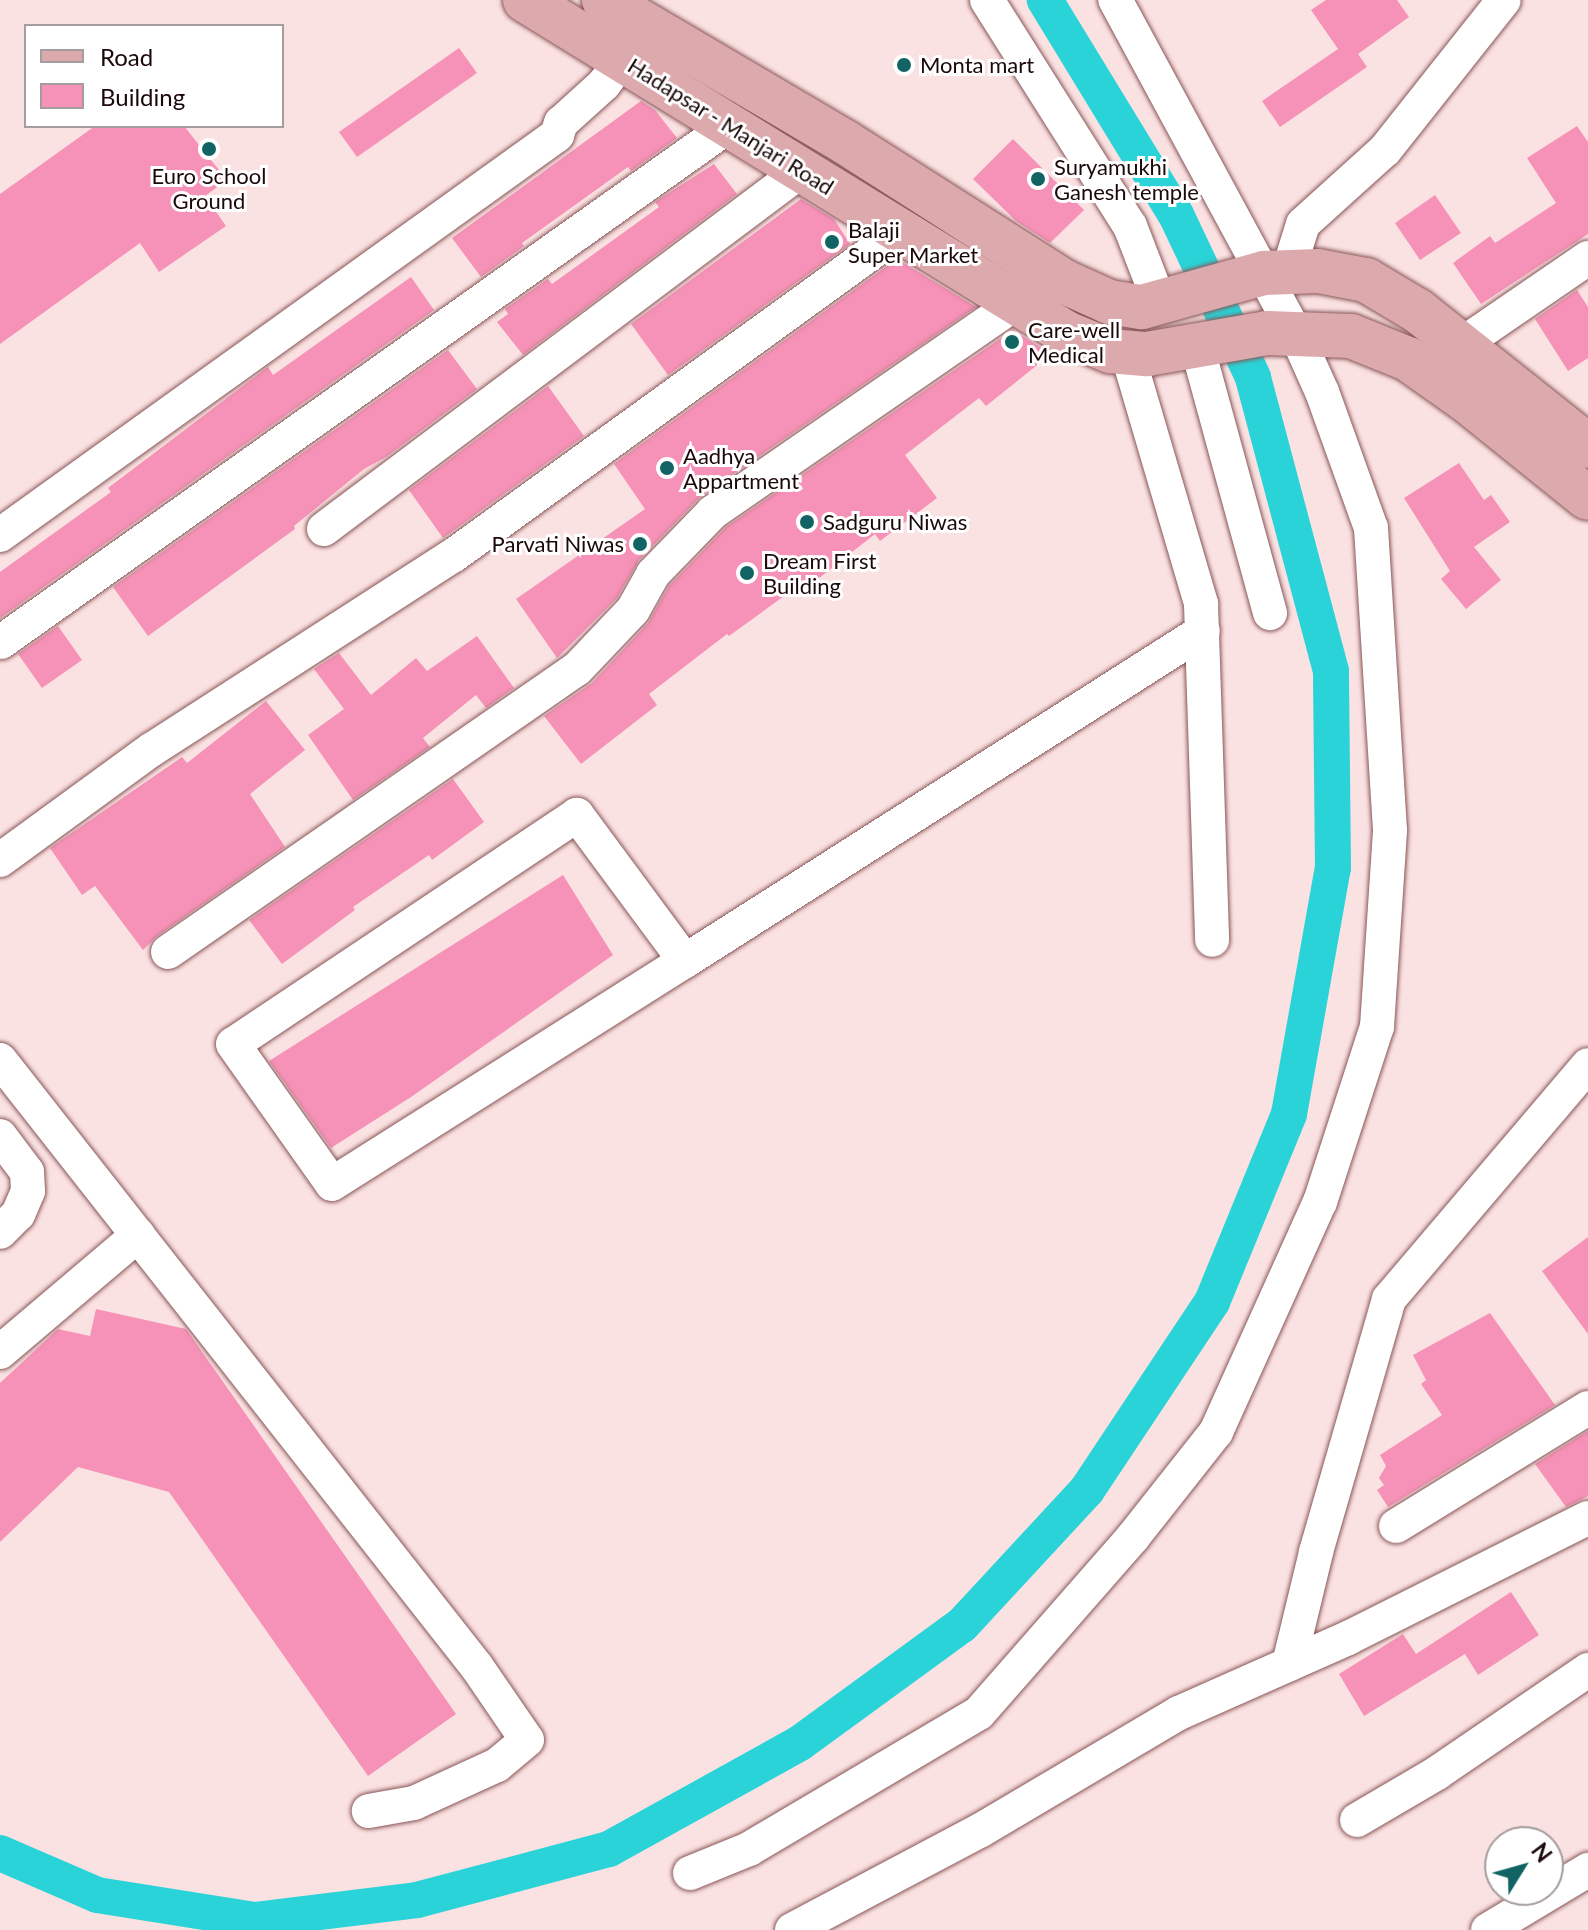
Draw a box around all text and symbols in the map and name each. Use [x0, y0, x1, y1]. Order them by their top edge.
legend [24, 24, 284, 128]
text: Road [100, 42, 153, 71]
street label: Hadapsar - Manjari Road [623, 52, 839, 200]
place label: Monta mart [920, 52, 1034, 78]
marker: Monta mart [895, 56, 913, 74]
text: Building [100, 82, 185, 111]
marker: Euro School Ground [200, 140, 218, 158]
place label: Suryamukhi Ganesh temple [1054, 153, 1199, 204]
place label: Euro School Ground [152, 162, 266, 214]
marker: Suryamukhi Ganesh temple [1029, 170, 1047, 188]
place label: Balaji Super Market [848, 216, 979, 268]
marker: Balaji Super Market [823, 233, 841, 251]
place label: Care-well Medical [1028, 316, 1120, 368]
marker: Care-well Medical [1003, 333, 1021, 351]
place label: Aadhya Appartment [683, 442, 799, 494]
marker: Aadhya Appartment [658, 459, 676, 477]
place label: Sadguru Niwas [823, 509, 967, 535]
marker: Sadguru Niwas [798, 513, 816, 531]
place label: Parvati Niwas [492, 531, 624, 557]
marker: Parvati Niwas [631, 535, 649, 553]
place label: Dream First Building [763, 547, 876, 598]
marker: Dream First Building [738, 564, 756, 582]
north arrow [1484, 1826, 1564, 1906]
text: N [1526, 1838, 1558, 1867]

